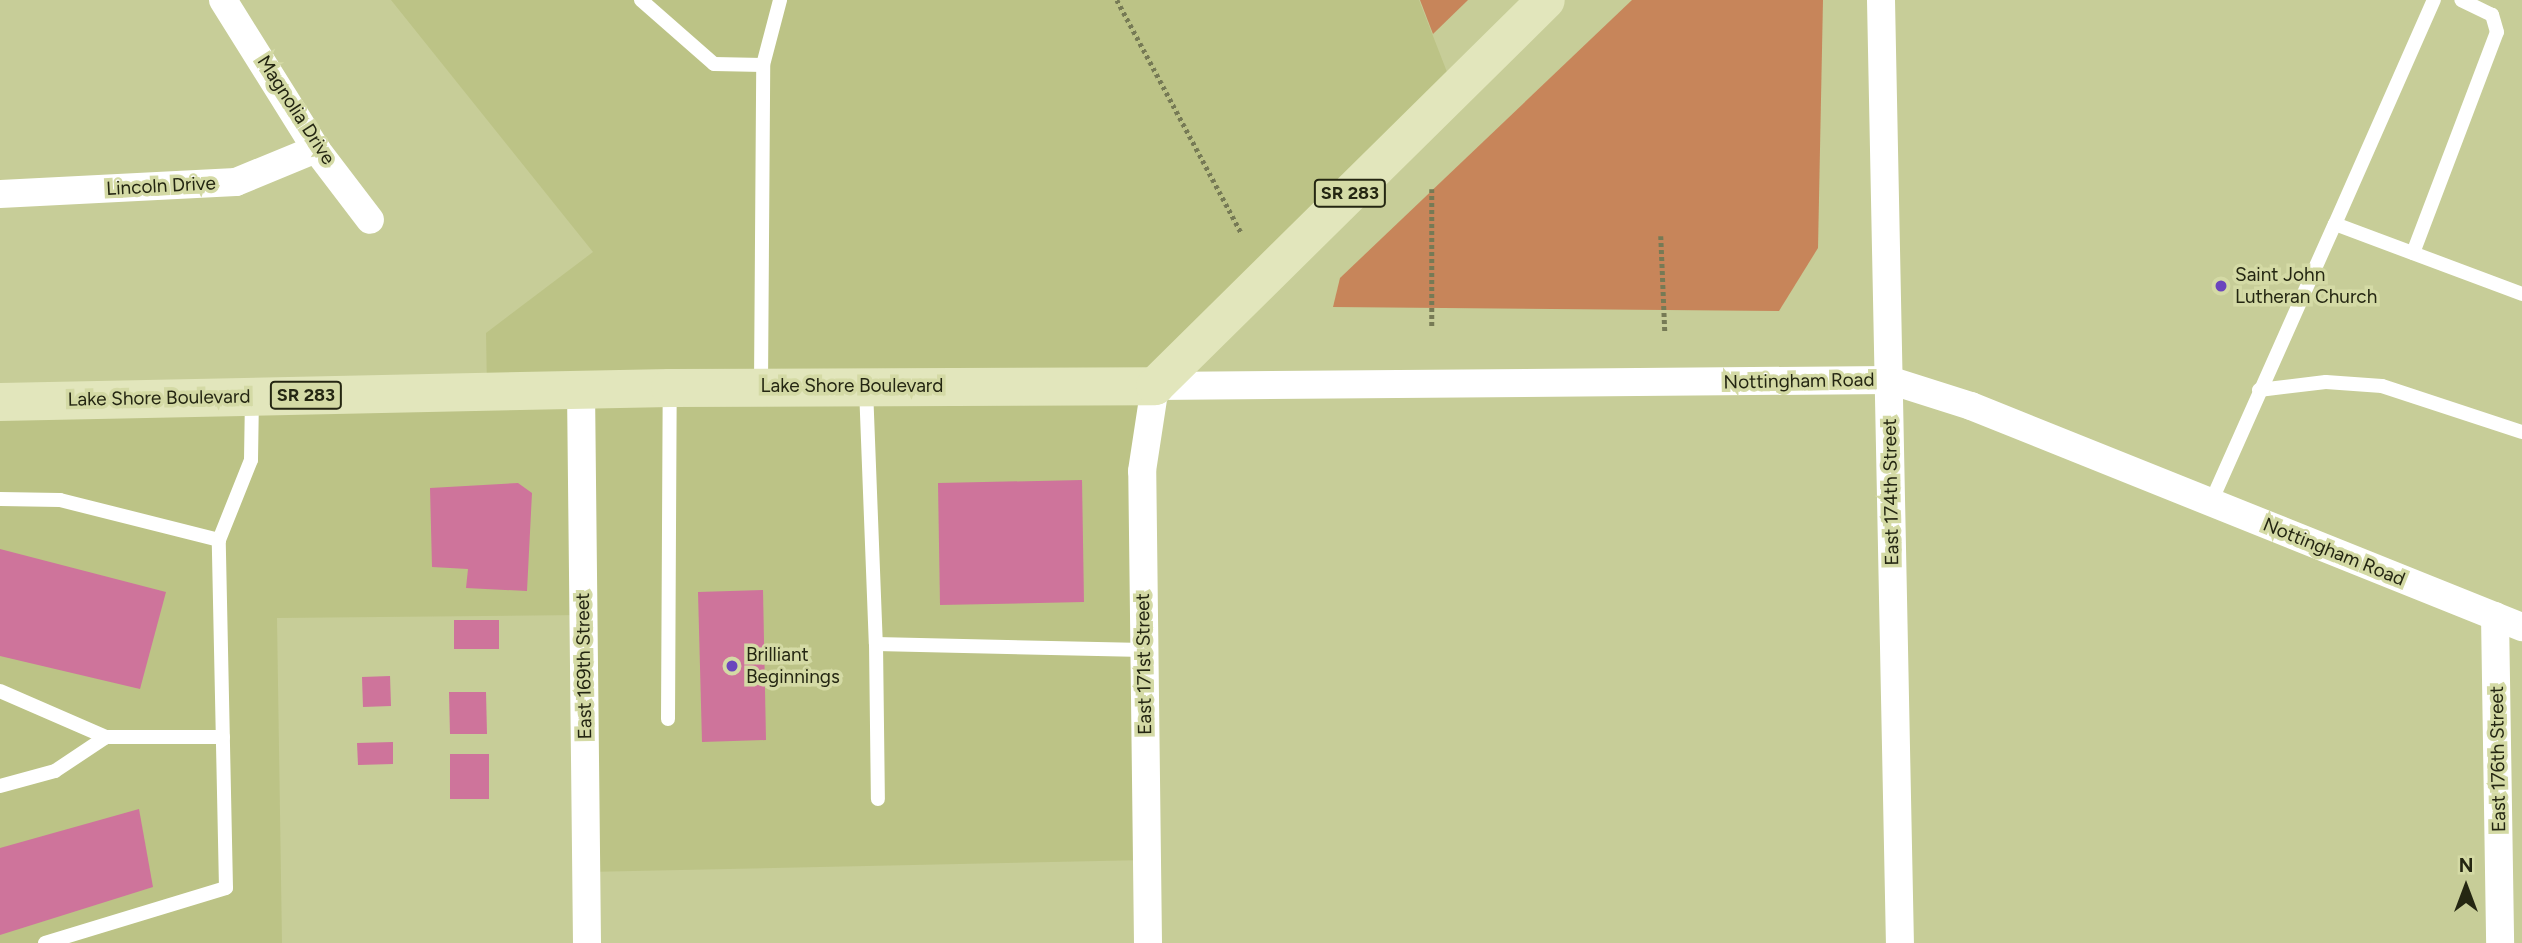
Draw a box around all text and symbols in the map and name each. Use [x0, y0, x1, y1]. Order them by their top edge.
street label: Magnolia Drive [252, 51, 340, 169]
street label: Lincoln Drive [106, 172, 216, 200]
road number: SR 283 [1313, 178, 1387, 208]
place label: Saint John Lutheran Church [2235, 264, 2377, 308]
marker: Saint John Lutheran Church [2213, 278, 2229, 294]
street label: Nottingham Road [1723, 368, 1875, 394]
street label: Lake Shore Boulevard [761, 375, 943, 397]
road number: SR 283 [269, 380, 343, 410]
street label: Lake Shore Boulevard [67, 385, 251, 411]
street label: East 174th Street [1878, 418, 1904, 566]
street label: Nottingham Road [2260, 513, 2408, 591]
street label: East 169th Street [571, 592, 597, 740]
street label: East 171st Street [1131, 593, 1157, 735]
place label: Brilliant Beginnings [746, 644, 840, 688]
marker: Brilliant Beginnings [724, 658, 740, 674]
street label: East 176th Street [2485, 686, 2511, 832]
north arrow [2431, 852, 2501, 922]
text: N [2459, 854, 2473, 877]

